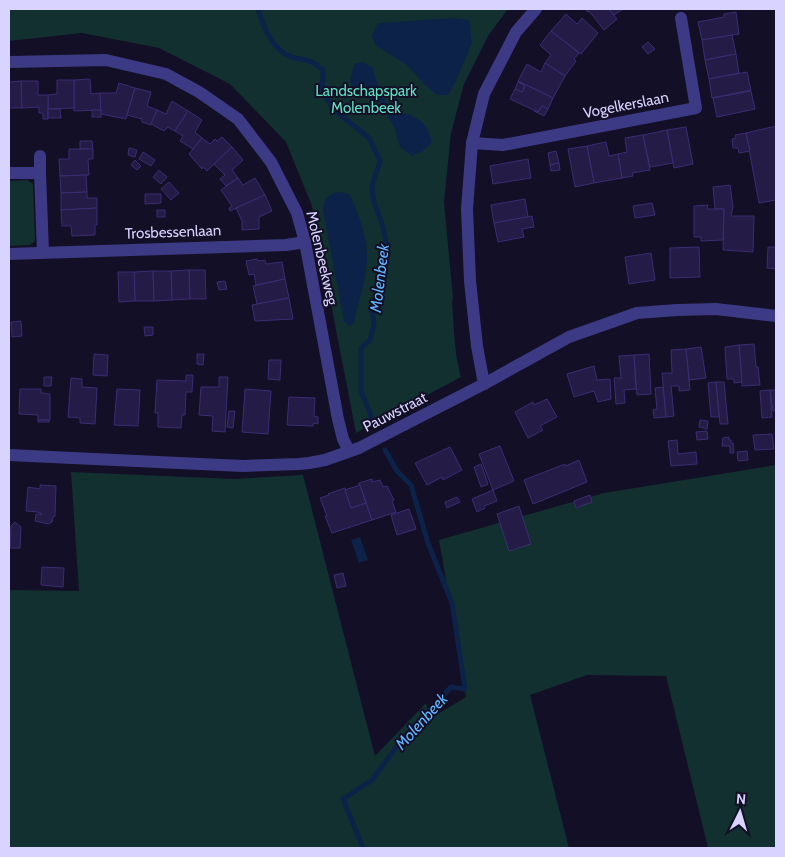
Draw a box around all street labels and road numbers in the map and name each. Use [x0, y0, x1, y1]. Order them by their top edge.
street label: Vogelkerslaan [582, 88, 670, 122]
street label: Molenbeekweg [302, 209, 342, 307]
street label: Trosbessenlaan [124, 221, 222, 243]
street label: Pauwstraat [360, 388, 430, 436]

